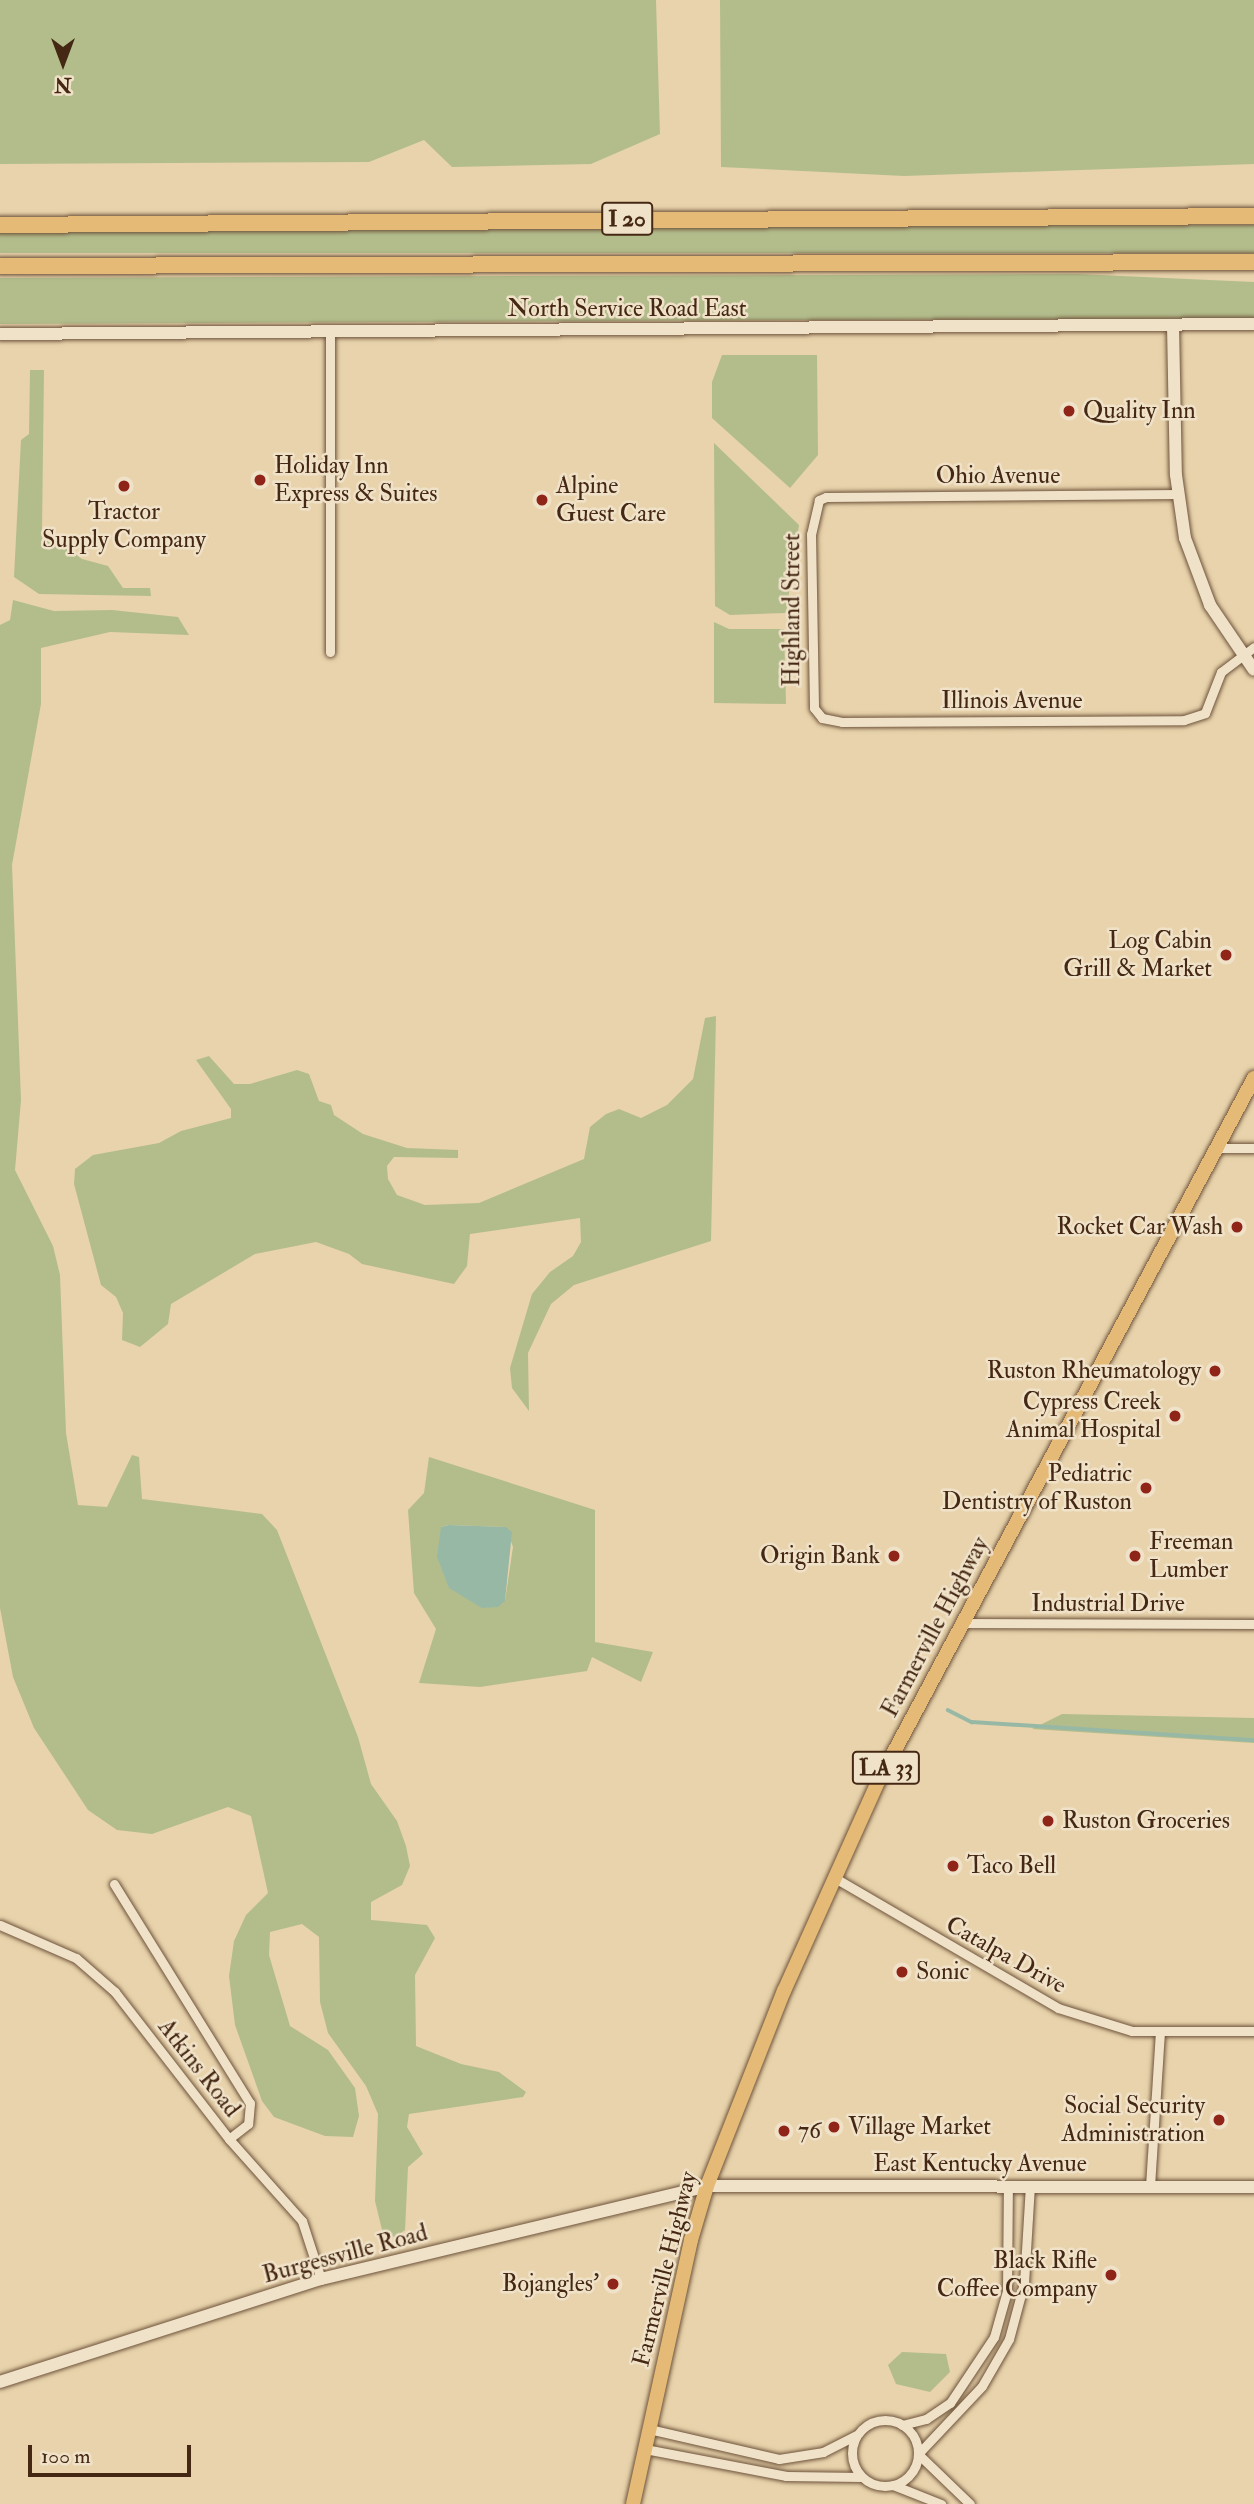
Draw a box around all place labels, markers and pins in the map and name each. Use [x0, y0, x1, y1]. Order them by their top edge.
place label: Quality Inn [1083, 397, 1196, 425]
marker: Quality Inn [1061, 403, 1077, 419]
place label: Holiday Inn Express & Suites [274, 452, 437, 508]
marker: Holiday Inn Express & Suites [252, 472, 268, 488]
place label: Alpine Guest Care [556, 472, 666, 528]
marker: Tractor Supply Company [116, 478, 132, 494]
marker: Alpine Guest Care [534, 492, 550, 508]
place label: Tractor Supply Company [42, 498, 206, 554]
place label: Log Cabin Grill & Market [1063, 927, 1212, 983]
marker: Log Cabin Grill & Market [1218, 947, 1234, 963]
place label: Rocket Car Wash [1057, 1213, 1223, 1241]
marker: Rocket Car Wash [1229, 1219, 1245, 1235]
place label: Ruston Rheumatology [987, 1357, 1201, 1385]
marker: Ruston Rheumatology [1207, 1363, 1223, 1379]
place label: Cypress Creek Animal Hospital [1006, 1388, 1161, 1444]
marker: Cypress Creek Animal Hospital [1167, 1408, 1183, 1424]
place label: Pediatric Dentistry of Ruston [942, 1460, 1132, 1516]
marker: Pediatric Dentistry of Ruston [1138, 1480, 1154, 1496]
place label: Freeman Lumber [1149, 1528, 1233, 1584]
place label: Origin Bank [760, 1542, 880, 1570]
marker: Origin Bank [886, 1548, 902, 1564]
marker: Freeman Lumber [1127, 1548, 1143, 1564]
place label: Ruston Groceries [1062, 1807, 1230, 1835]
marker: Ruston Groceries [1040, 1813, 1056, 1829]
place label: Taco Bell [967, 1852, 1056, 1880]
marker: Taco Bell [945, 1858, 961, 1874]
place label: Sonic [916, 1958, 969, 1986]
marker: Sonic [894, 1964, 910, 1980]
place label: Social Security Administration [1061, 2092, 1205, 2148]
marker: Social Security Administration [1211, 2112, 1227, 2128]
place label: Village Market [848, 2113, 991, 2141]
place label: 76 [798, 2117, 821, 2145]
marker: Village Market [826, 2119, 842, 2135]
marker: 76 [776, 2123, 792, 2139]
place label: Black Rifle Coffee Company [937, 2247, 1097, 2303]
marker: Black Rifle Coffee Company [1103, 2267, 1119, 2283]
place label: Bojangles' [502, 2270, 599, 2298]
marker: Bojangles' [605, 2276, 621, 2292]

